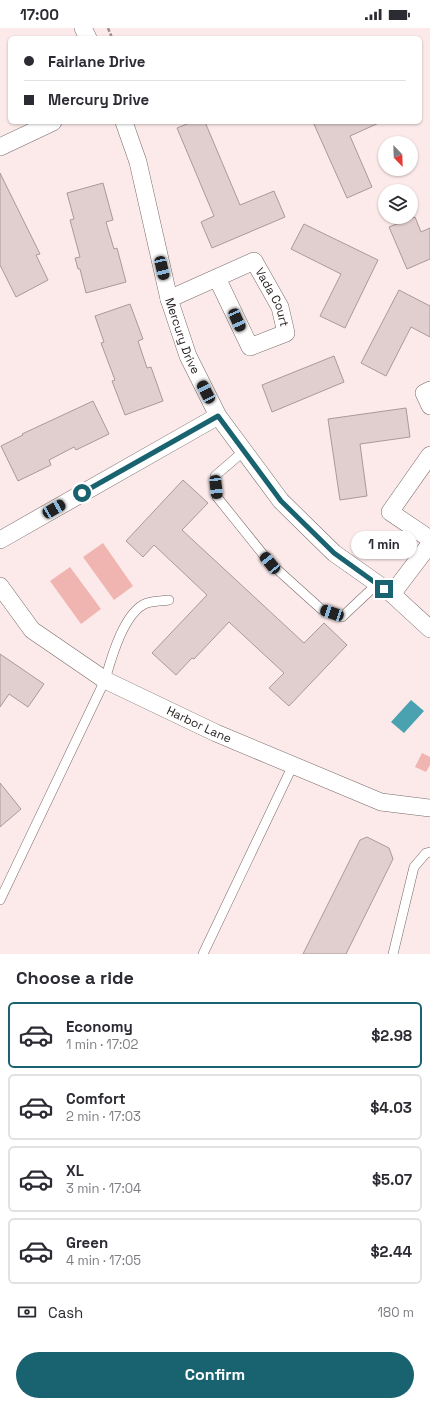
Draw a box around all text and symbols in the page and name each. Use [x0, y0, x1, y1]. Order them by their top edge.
text: 17:00 [20, 5, 59, 24]
text: Fairlane Drive [48, 52, 145, 71]
text: Mercury Drive [48, 90, 149, 109]
north arrow [378, 136, 418, 176]
map controls [378, 136, 418, 224]
button: layers [378, 184, 418, 224]
car [153, 255, 171, 281]
street label: Vada Court [251, 265, 292, 328]
street label: Mercury Drive [161, 296, 204, 377]
car [227, 307, 247, 333]
car [195, 379, 217, 405]
car [209, 474, 223, 500]
route start [73, 484, 91, 502]
car [41, 498, 67, 520]
callout: 1 min [351, 531, 417, 559]
text: 1 min [368, 536, 400, 553]
car [258, 550, 282, 576]
route end [375, 580, 393, 598]
car [319, 603, 345, 623]
street label: Harbor Lane [164, 703, 234, 747]
text: Choose a ride [16, 966, 134, 989]
icon: car [18, 1017, 54, 1053]
text: Economy [66, 1017, 133, 1036]
text: $2.98 [371, 1026, 412, 1045]
text: 1 min · 17:02 [66, 1036, 138, 1053]
icon: car [18, 1089, 54, 1125]
text: Comfort [66, 1089, 126, 1108]
text: $4.03 [370, 1098, 412, 1117]
text: 2 min · 17:03 [66, 1108, 141, 1125]
icon: car [18, 1161, 54, 1197]
text: XL [66, 1161, 84, 1180]
text: $5.07 [372, 1170, 412, 1189]
text: 3 min · 17:04 [66, 1180, 141, 1197]
icon: car [18, 1233, 54, 1269]
text: Green [66, 1233, 108, 1252]
text: $2.44 [370, 1242, 412, 1261]
text: 4 min · 17:05 [66, 1252, 141, 1269]
icon: cash [16, 1301, 38, 1323]
text: Cash [48, 1303, 83, 1322]
text: 180 m [378, 1304, 414, 1321]
button: Confirm [16, 1352, 414, 1398]

